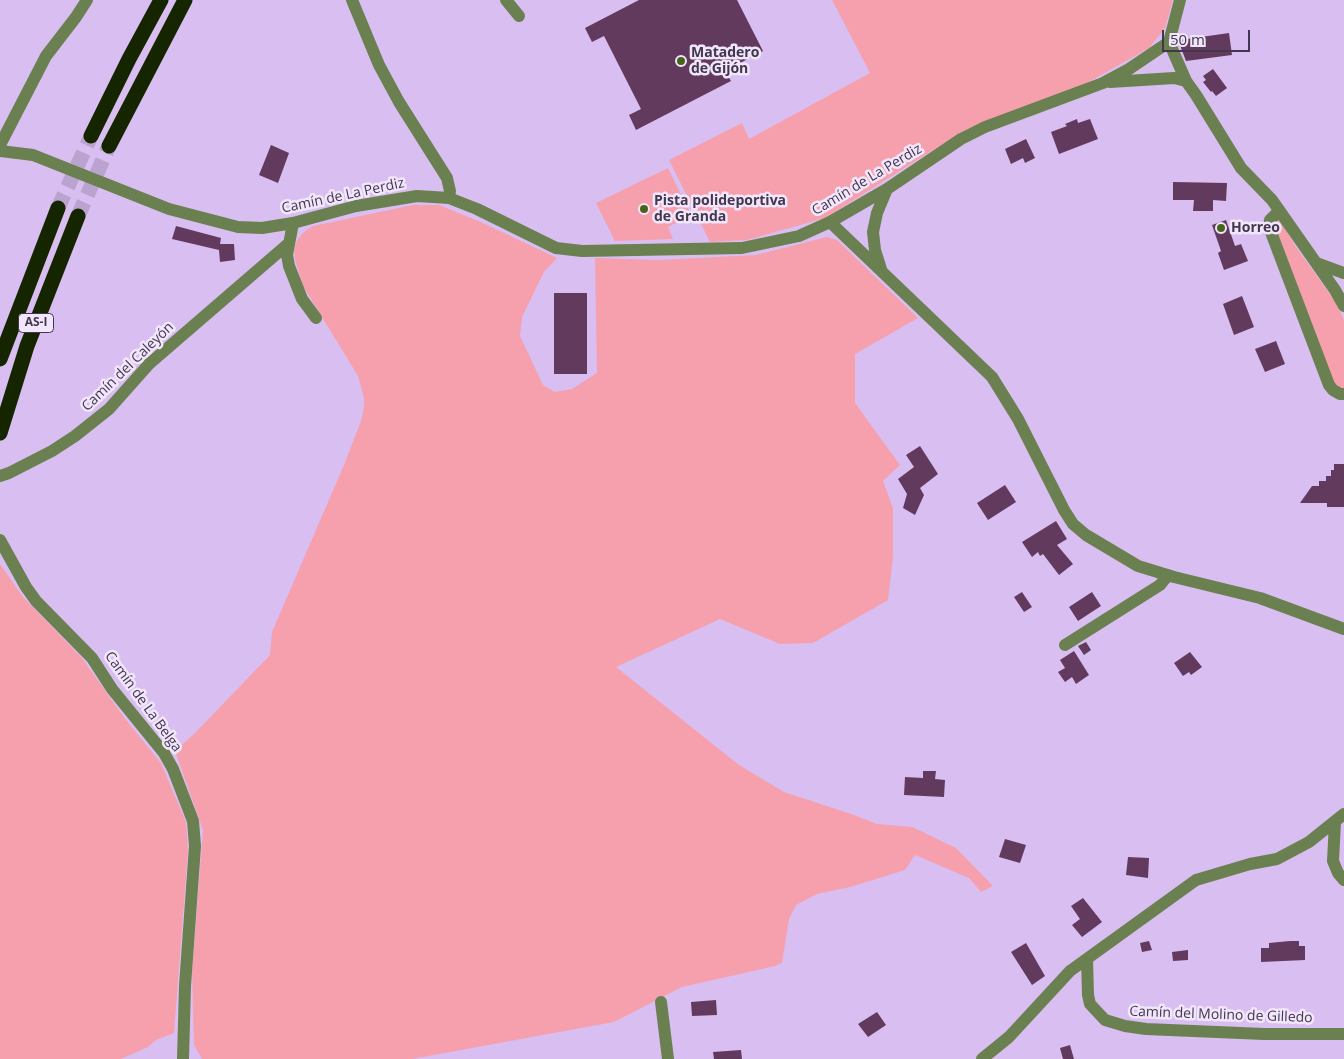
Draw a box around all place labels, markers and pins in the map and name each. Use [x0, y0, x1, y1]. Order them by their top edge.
place label: Matadero de Gijón [691, 45, 759, 78]
marker: Matadero de Gijón [675, 55, 687, 67]
place label: Pista polideportiva de Granda [654, 193, 786, 226]
marker: Pista polideportiva de Granda [638, 203, 650, 215]
place label: Horreo [1231, 220, 1280, 236]
marker: Horreo [1215, 222, 1227, 234]

